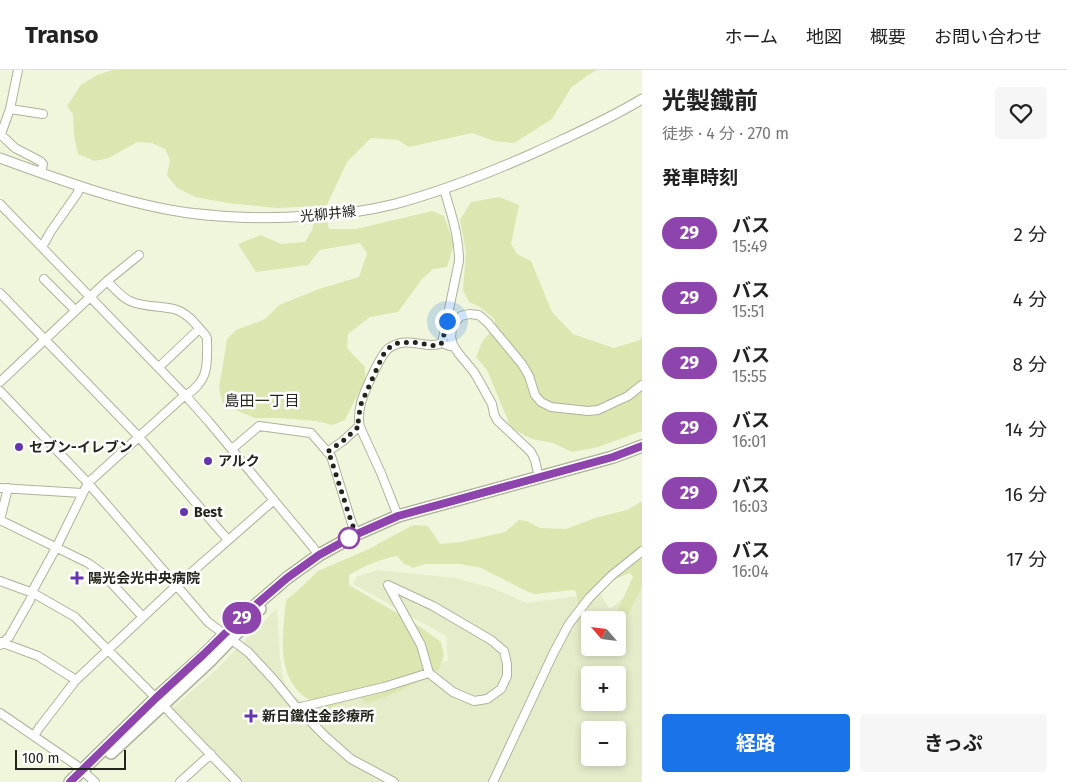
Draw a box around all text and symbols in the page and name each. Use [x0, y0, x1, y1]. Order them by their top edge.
text: Transo [25, 21, 99, 49]
text: ホーム [725, 26, 778, 48]
text: 地図 [806, 26, 842, 48]
text: 概要 [870, 26, 906, 48]
text: お問い合わせ [934, 26, 1042, 48]
text: 光製鐵前 [662, 87, 758, 115]
button: heart [995, 87, 1047, 139]
text: 徒歩 · 4 分 · 270 m [662, 124, 789, 143]
text: 発車時刻 [662, 166, 738, 189]
street label: 光柳井線 [299, 203, 357, 225]
text: バス [732, 214, 770, 237]
text: 29 [680, 222, 699, 244]
text: 2 分 [1014, 223, 1047, 246]
text: 15:49 [732, 237, 767, 256]
text: バス [732, 279, 770, 302]
text: 29 [680, 287, 699, 309]
text: 4 分 [1013, 288, 1047, 311]
text: 15:51 [732, 302, 765, 321]
your location [435, 309, 460, 334]
text: バス [732, 344, 770, 367]
text: 29 [680, 352, 699, 374]
text: 8 分 [1012, 353, 1047, 376]
text: 15:55 [732, 367, 767, 386]
district label: 島田一丁目 [224, 392, 300, 410]
text: バス [732, 409, 770, 432]
text: 29 [680, 417, 699, 439]
text: 14 分 [1005, 418, 1047, 441]
text: 16:01 [732, 432, 767, 451]
place label: セブン-イレブン [29, 439, 133, 456]
marker: セブン-イレブン [13, 441, 25, 453]
place label: アルク [218, 453, 260, 470]
marker: アルク [202, 455, 214, 467]
text: バス [732, 474, 770, 497]
text: 29 [680, 482, 699, 504]
text: 16 分 [1005, 483, 1047, 506]
text: 16:03 [732, 497, 768, 516]
place label: Best [194, 504, 223, 521]
marker: Best [178, 506, 190, 518]
unlabelled marker [338, 527, 360, 549]
text: バス [732, 539, 770, 562]
text: 29 [680, 547, 699, 569]
text: 17 分 [1006, 548, 1047, 571]
text: 16:04 [732, 562, 769, 581]
place label: 陽光会光中央病院 [88, 570, 200, 587]
marker: 陽光会光中央病院 [70, 571, 84, 585]
line badge: 29 [220, 602, 264, 634]
text: 29 [232, 607, 252, 629]
north arrow [581, 611, 626, 656]
map controls [581, 611, 626, 766]
button: + [581, 666, 626, 711]
place label: 新日鐵住金診療所 [262, 708, 374, 725]
marker: 新日鐵住金診療所 [244, 709, 258, 723]
button: 経路 [662, 714, 850, 772]
button: きっぷ [860, 714, 1047, 772]
button: − [581, 721, 626, 766]
scale bar [15, 747, 126, 770]
text: 100 m [22, 750, 59, 767]

